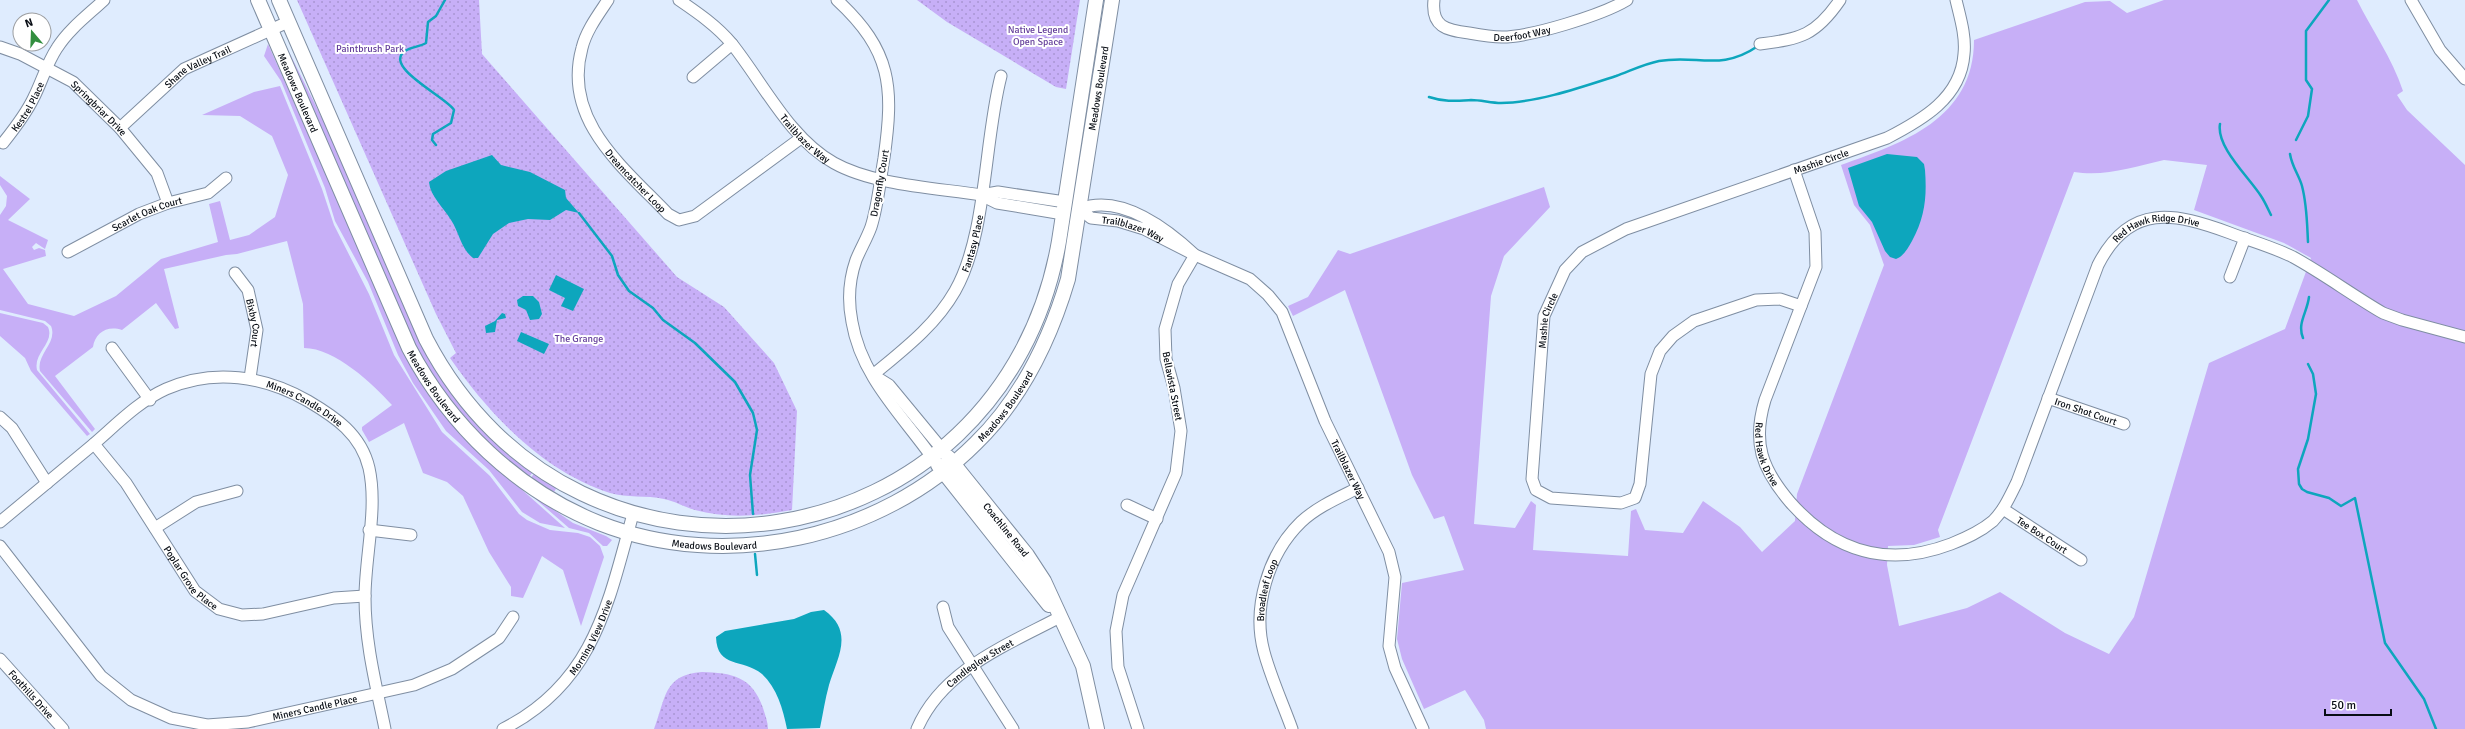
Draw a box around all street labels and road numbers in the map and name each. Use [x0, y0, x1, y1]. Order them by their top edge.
street label: Deerfoot Way [1493, 24, 1552, 44]
street label: Shane Valley Trail [162, 44, 233, 91]
street label: Meadows Boulevard [1086, 45, 1112, 132]
street label: Meadows Boulevard [275, 51, 320, 135]
street label: Springbriar Drive [68, 79, 129, 138]
street label: Kestrel Place [9, 80, 47, 134]
street label: Trailblazer Way [777, 112, 832, 166]
street label: Dreamcatcher Loop [602, 147, 668, 215]
street label: Mashie Circle [1792, 147, 1851, 177]
street label: Dragonfly Court [868, 148, 892, 218]
street label: Scarlet Oak Court [110, 195, 184, 234]
street label: Red Hawk Ridge Drive [2110, 212, 2201, 245]
street label: Fantasy Place [960, 214, 986, 274]
street label: Trailblazer Way [1101, 214, 1166, 245]
street label: Mashie Circle [1537, 291, 1561, 349]
street label: Bixby Court [243, 298, 262, 348]
street label: Meadows Boulevard [404, 348, 462, 426]
street label: Bellavista Street [1159, 351, 1185, 422]
street label: Meadows Boulevard [976, 369, 1036, 445]
street label: Miners Candle Drive [265, 379, 345, 429]
street label: Iron Shot Court [2053, 396, 2119, 428]
street label: Red Hawk Drive [1752, 422, 1781, 489]
street label: Trailblazer Way [1328, 438, 1367, 502]
street label: Coachline Road [980, 501, 1031, 560]
street label: Tee Box Court [2014, 515, 2070, 557]
street label: Meadows Boulevard [671, 537, 758, 553]
street label: Poplar Grove Place [161, 544, 220, 613]
street label: Broadleaf Loop [1255, 557, 1281, 622]
street label: Morning View Drive [567, 598, 615, 678]
street label: Candleglow Street [944, 637, 1016, 690]
street label: Foothills Drive [6, 668, 56, 722]
street label: Miners Candle Place [271, 693, 359, 723]

